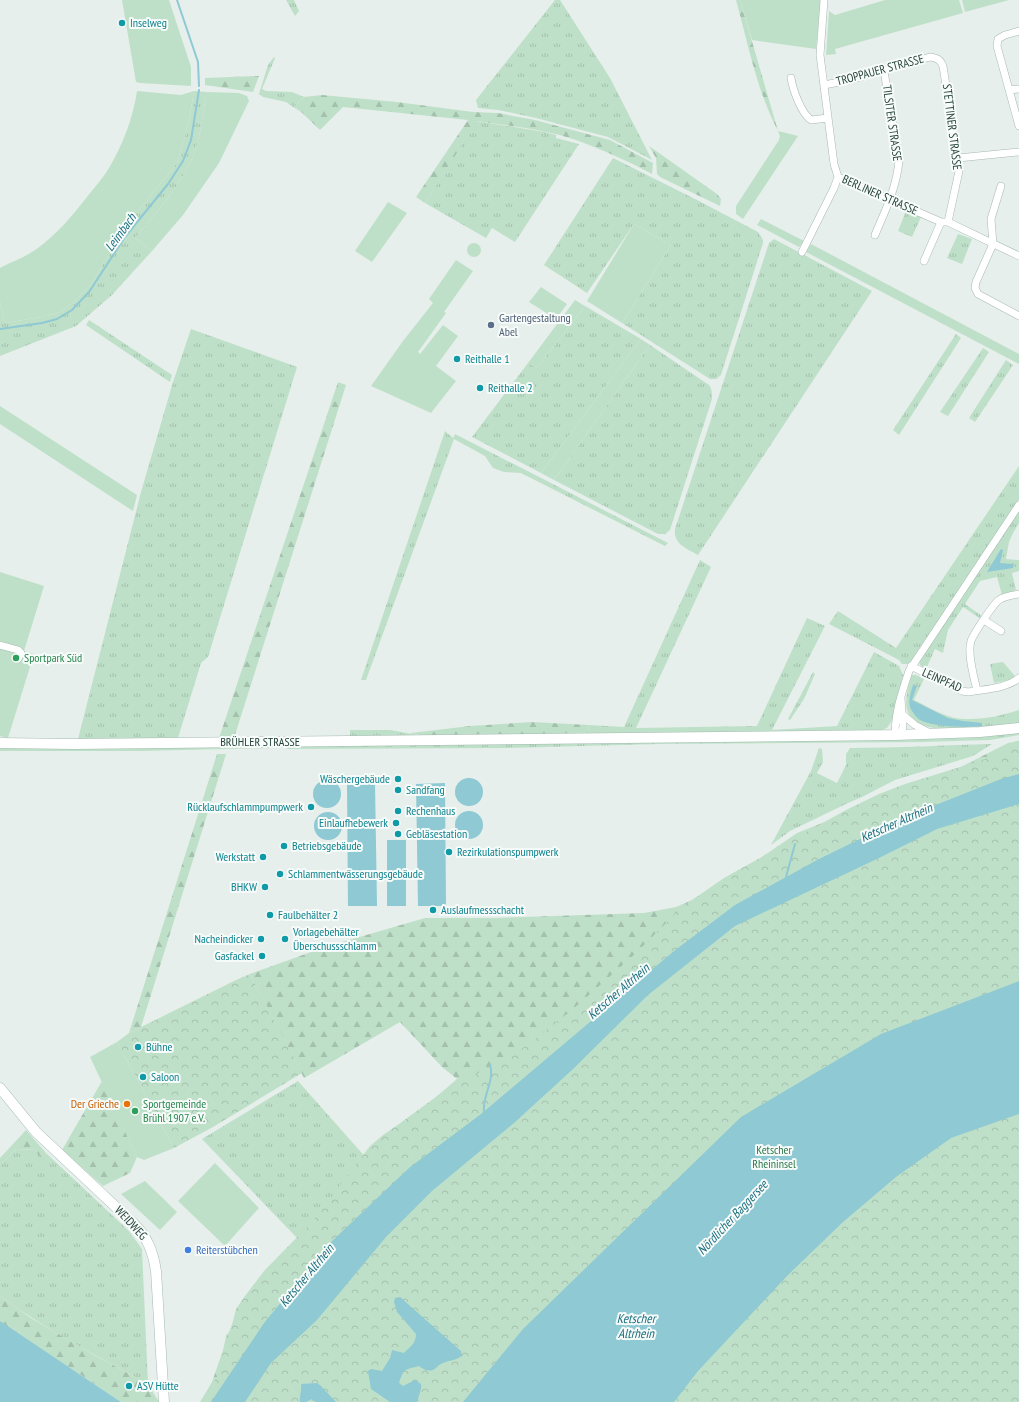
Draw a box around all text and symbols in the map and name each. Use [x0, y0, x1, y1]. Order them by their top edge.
place label: Inselweg [130, 15, 167, 30]
marker: Inselweg [117, 18, 127, 28]
street label: TROPPAUER STRASSE [834, 51, 925, 88]
street label: STETTINER STRASSE [940, 83, 965, 171]
street label: TILSITER STRASSE [880, 84, 905, 162]
street label: BERLINER STRASSE [840, 171, 920, 218]
water label: Leimbach [101, 209, 141, 255]
place label: Gartengestaltung Abel [499, 310, 571, 339]
marker: Gartengestaltung Abel [486, 320, 496, 330]
place label: Reithalle 1 [465, 351, 510, 366]
marker: Reithalle 1 [452, 354, 462, 364]
place label: Reithalle 2 [488, 380, 533, 395]
marker: Reithalle 2 [475, 383, 485, 393]
place label: Sportpark Süd [24, 650, 82, 665]
marker: Sportpark Süd [11, 653, 21, 663]
street label: LEINPFAD [920, 664, 964, 695]
street label: BRÜHLER STRASSE [220, 734, 300, 749]
place label: Wäschergebäude [320, 771, 390, 786]
marker: Wäschergebäude [393, 774, 403, 784]
place label: Sandfang [406, 782, 445, 797]
marker: Sandfang [393, 785, 403, 795]
place label: Rücklaufschlammpumpwerk [187, 799, 303, 814]
water label: Ketscher Altrhein [858, 799, 936, 846]
marker: Rücklaufschlammpumpwerk [306, 802, 316, 812]
place label: Rechenhaus [406, 803, 455, 818]
marker: Rechenhaus [393, 806, 403, 816]
place label: Einlaufhebewerk [319, 815, 388, 830]
marker: Einlaufhebewerk [391, 818, 401, 828]
place label: Gebläsestation [406, 826, 467, 841]
marker: Gebläsestation [393, 829, 403, 839]
place label: Betriebsgebäude [292, 838, 362, 853]
marker: Betriebsgebäude [279, 841, 289, 851]
place label: Rezirkulationspumpwerk [457, 844, 559, 859]
marker: Rezirkulationspumpwerk [444, 847, 454, 857]
place label: Werkstatt [216, 849, 256, 864]
marker: Werkstatt [258, 852, 268, 862]
place label: Schlammentwässerungsgebäude [288, 866, 423, 881]
marker: Schlammentwässerungsgebäude [275, 869, 285, 879]
place label: BHKW [231, 879, 257, 894]
marker: BHKW [260, 882, 270, 892]
place label: Auslaufmessschacht [441, 902, 525, 917]
marker: Auslaufmessschacht [428, 905, 438, 915]
place label: Faulbehälter 2 [278, 907, 338, 922]
marker: Faulbehälter 2 [265, 910, 275, 920]
place label: Vorlagebehälter Überschussschlamm [292, 924, 377, 953]
place label: Nacheindicker [195, 931, 254, 946]
marker: Nacheindicker [256, 934, 266, 944]
marker: Vorlagebehälter Überschussschlamm [280, 934, 290, 944]
place label: Gasfackel [215, 948, 254, 963]
marker: Gasfackel [257, 951, 267, 961]
water label: Ketscher Altrhein [584, 959, 654, 1023]
place label: Bühne [146, 1039, 172, 1054]
marker: Bühne [133, 1042, 143, 1052]
place label: Saloon [151, 1069, 179, 1084]
marker: Saloon [138, 1072, 148, 1082]
place label: Der Grieche [71, 1096, 119, 1111]
place label: Sportgemeinde Brühl 1907 e.V. [143, 1096, 206, 1125]
marker: Der Grieche [122, 1099, 132, 1109]
marker: Sportgemeinde Brühl 1907 e.V. [130, 1106, 140, 1116]
park label: Ketscher Rheininsel [752, 1142, 796, 1171]
water label: Nördlicher Baggersee [693, 1175, 772, 1258]
street label: WEIDWEG [112, 1202, 151, 1243]
water label: Ketscher Altrhein [275, 1239, 338, 1310]
place label: Reiterstübchen [196, 1242, 258, 1257]
marker: Reiterstübchen [183, 1245, 193, 1255]
water label: Ketscher Altrhein [617, 1310, 658, 1342]
place label: ASV Hütte [137, 1378, 179, 1393]
marker: ASV Hütte [124, 1381, 134, 1391]

